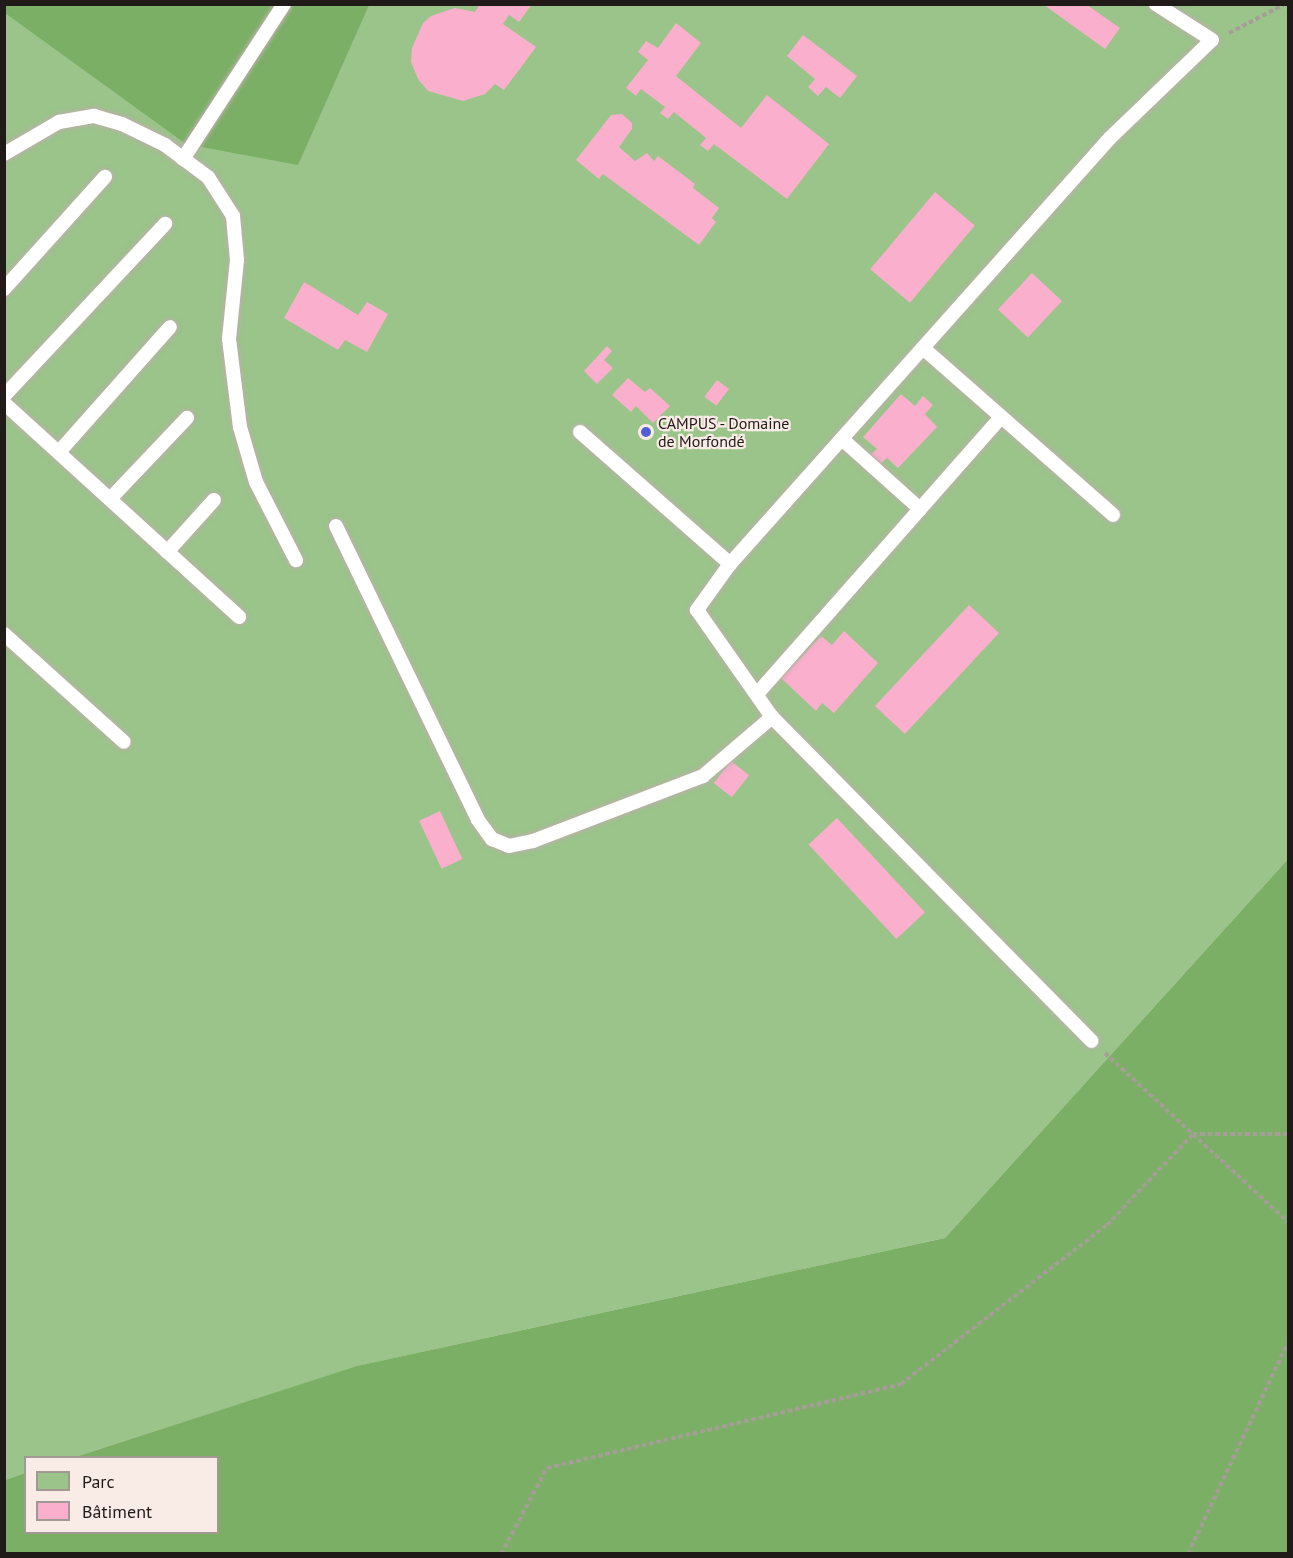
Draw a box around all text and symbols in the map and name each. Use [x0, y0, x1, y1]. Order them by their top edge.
place label: CAMPUS - Domaine de Morfondé [658, 413, 792, 451]
marker: CAMPUS - Domaine de Morfondé [639, 425, 653, 439]
legend [24, 1456, 219, 1534]
text: Parc [82, 1470, 115, 1493]
text: Bâtiment [82, 1500, 152, 1523]

